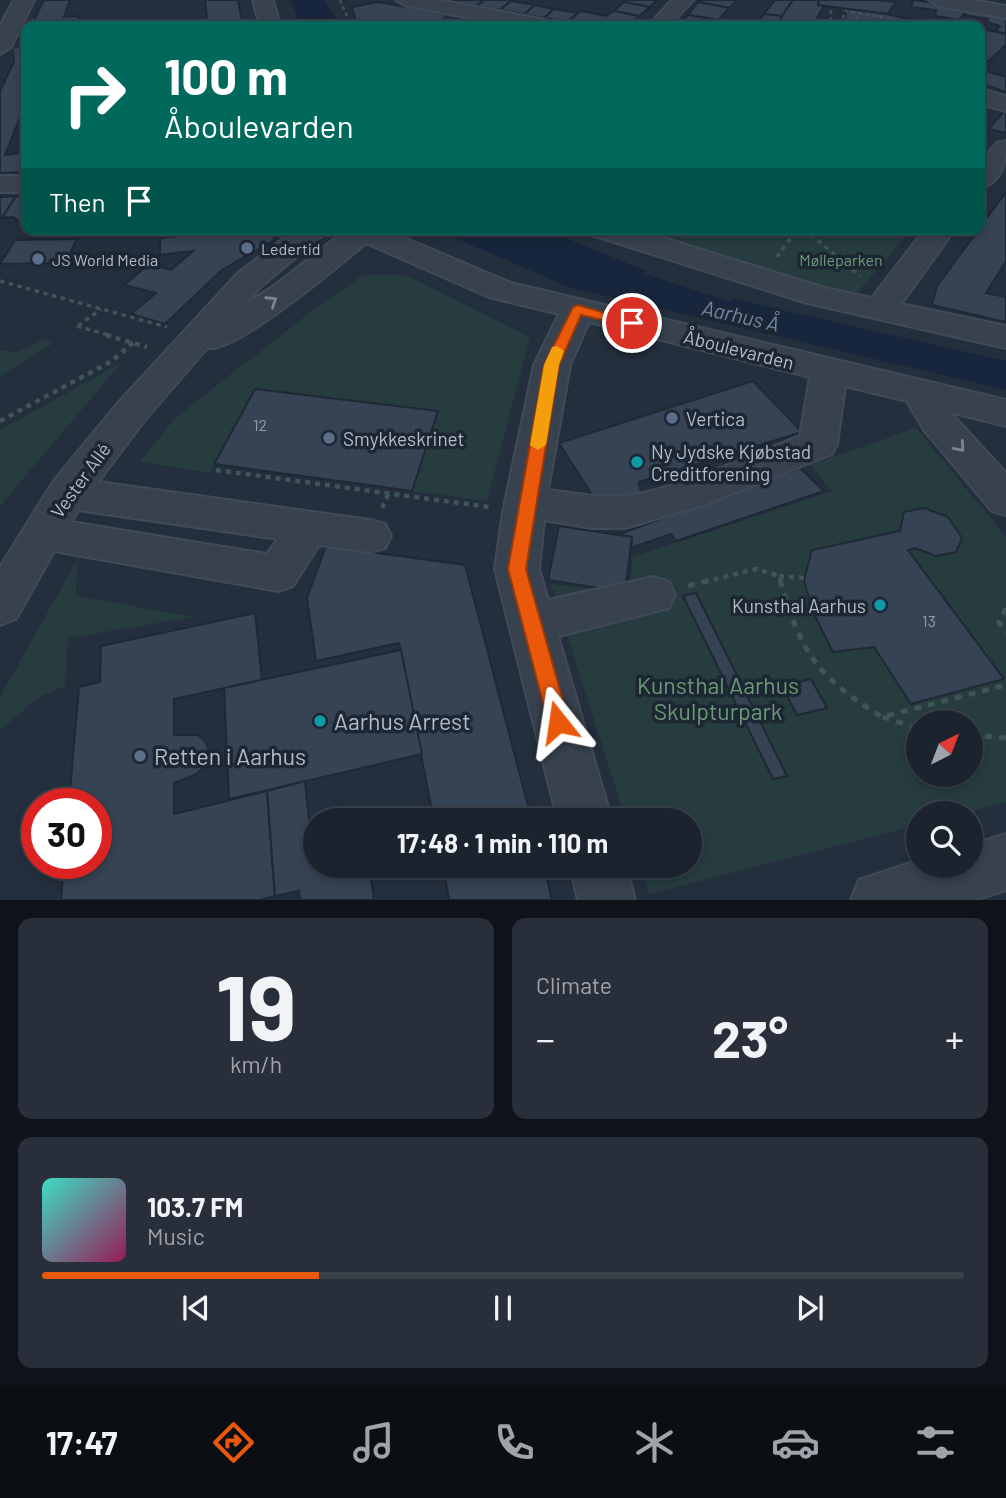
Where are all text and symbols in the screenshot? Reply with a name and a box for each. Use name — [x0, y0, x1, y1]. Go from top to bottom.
text: 100 m — [164, 46, 288, 105]
icon: right — [49, 49, 140, 140]
text: Åboulevarden — [164, 106, 354, 144]
icon: arrive — [120, 182, 158, 220]
text: Then — [49, 186, 106, 217]
place label: Ledertid — [261, 239, 321, 258]
marker: Ledertid — [239, 240, 255, 256]
place label: JS World Media — [52, 250, 158, 269]
park label: Mølleparken — [799, 250, 883, 269]
marker: JS World Media — [30, 251, 46, 267]
pin — [602, 293, 662, 353]
water label: Aarhus Å — [700, 294, 782, 336]
one-way arrow — [264, 297, 277, 310]
icon: arrive — [613, 304, 651, 342]
street label: Åboulevarden — [682, 324, 796, 374]
place label: Vertica — [686, 407, 745, 430]
marker: Vertica — [664, 410, 680, 426]
house number: 12 — [253, 415, 267, 434]
place label: Smykkeskrinet — [343, 427, 464, 450]
marker: Smykkeskrinet — [321, 430, 337, 446]
street label: Vester Allé — [45, 438, 115, 522]
one-way arrow — [952, 439, 964, 452]
place label: Ny Jydske Kjøbstad Creditforening — [651, 440, 811, 485]
marker: Ny Jydske Kjøbstad Creditforening — [629, 454, 645, 470]
place label: Kunsthal Aarhus — [732, 594, 866, 617]
marker: Kunsthal Aarhus — [872, 597, 888, 613]
house number: 13 — [922, 611, 936, 630]
park label: Kunsthal Aarhus Skulpturpark — [637, 671, 799, 725]
position arrow — [521, 685, 595, 759]
place label: Aarhus Arrest — [334, 707, 471, 735]
north arrow — [906, 710, 984, 788]
map controls — [906, 710, 983, 878]
marker: Aarhus Arrest — [312, 713, 328, 729]
place label: Retten i Aarhus — [154, 742, 306, 770]
marker: Retten i Aarhus — [132, 748, 148, 764]
speed limit sign: 30 — [21, 788, 112, 879]
button: search — [906, 801, 983, 878]
text: 17:48 · 1 min · 110 m — [397, 827, 608, 858]
text: 19 — [216, 950, 296, 1059]
text: Climate — [536, 971, 612, 999]
text: 23° — [712, 1006, 788, 1068]
text: − — [536, 1015, 555, 1061]
text: + — [945, 1015, 964, 1061]
text: km/h — [230, 1050, 282, 1078]
text: 103.7 FM — [147, 1191, 243, 1222]
text: Music — [147, 1222, 205, 1250]
icon: previous — [177, 1289, 215, 1327]
icon: pause — [484, 1289, 522, 1327]
icon: next — [791, 1289, 829, 1327]
icon: directions — [209, 1418, 258, 1467]
icon: music — [349, 1418, 398, 1467]
icon: phone — [490, 1418, 539, 1467]
icon: climate — [630, 1418, 679, 1467]
icon: car — [771, 1418, 820, 1467]
icon: filters — [911, 1418, 960, 1467]
text: 17:47 — [46, 1423, 118, 1461]

